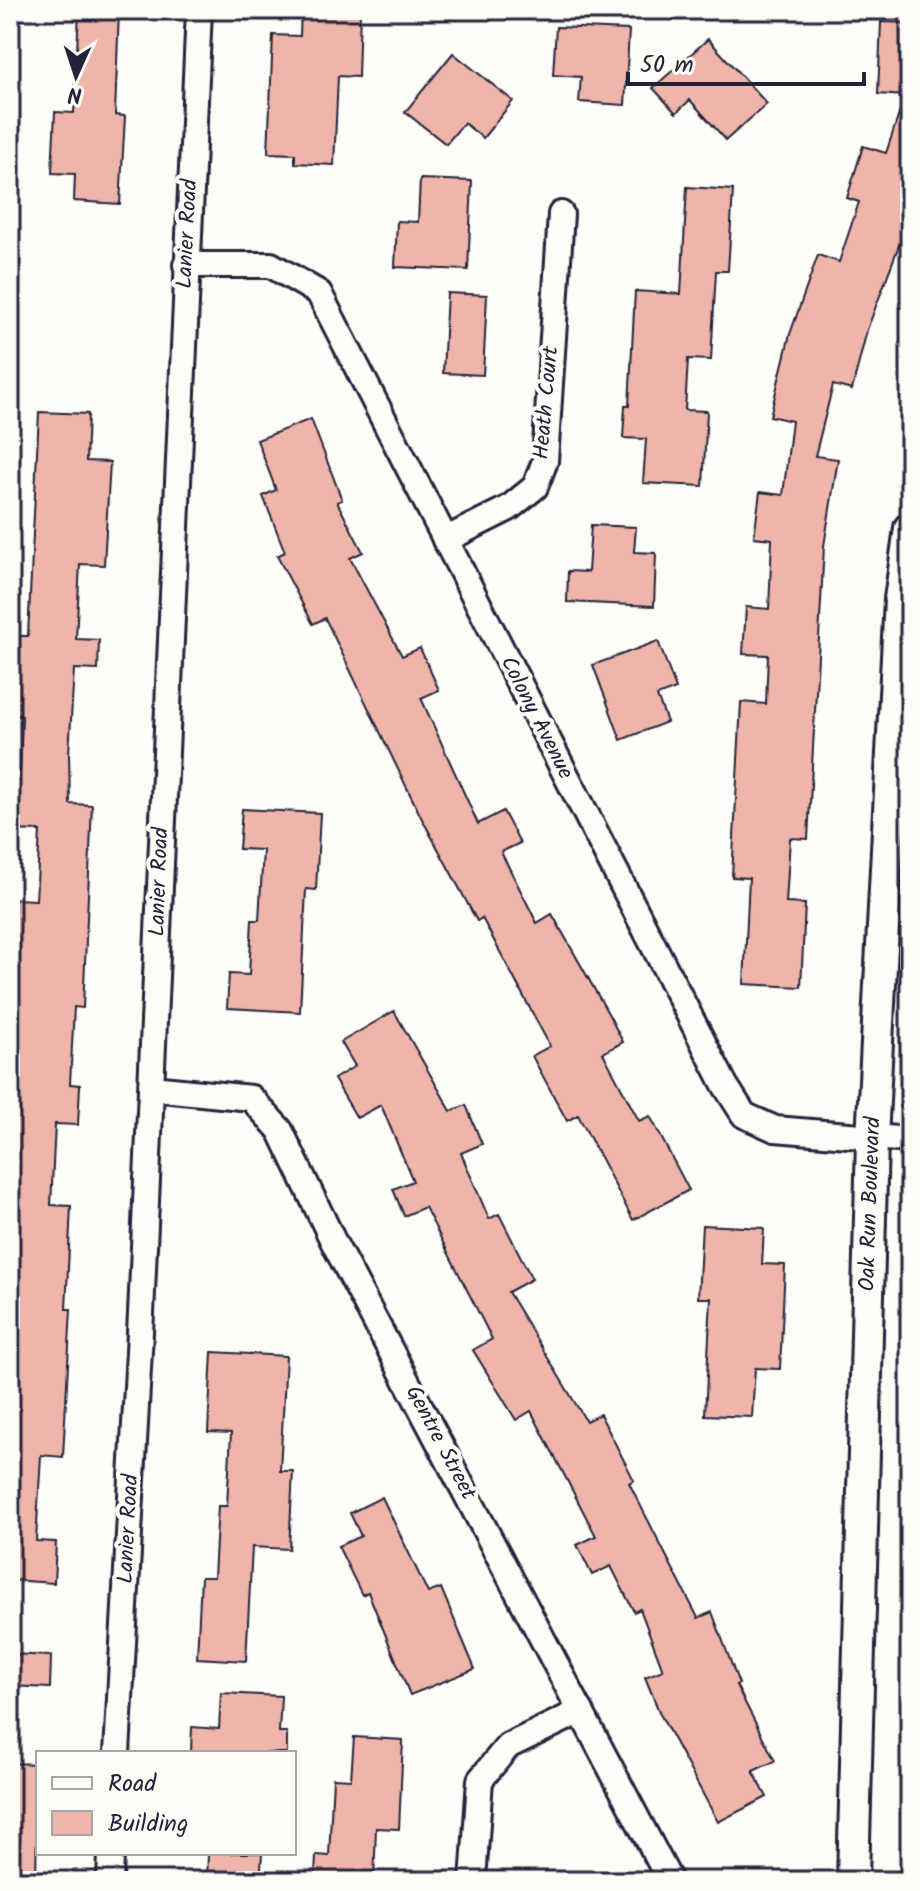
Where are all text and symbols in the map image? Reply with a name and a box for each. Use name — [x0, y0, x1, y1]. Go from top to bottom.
north arrow — [36, 36, 116, 116]
scale bar — [628, 36, 864, 86]
text: 50 m — [640, 46, 694, 85]
text: N — [67, 76, 83, 111]
street label: Lanier Road — [168, 177, 208, 290]
street label: Heath Court — [525, 344, 569, 461]
street label: Colony Avenue — [490, 650, 582, 786]
street label: Lanier Road — [141, 826, 179, 937]
street label: Oak Run Boulevard — [850, 1115, 892, 1292]
street label: Gentre Street — [395, 1379, 485, 1507]
street label: Lanier Road — [109, 1472, 149, 1585]
legend — [36, 1751, 296, 1855]
text: Road — [108, 1765, 157, 1804]
text: Building — [108, 1805, 188, 1844]

